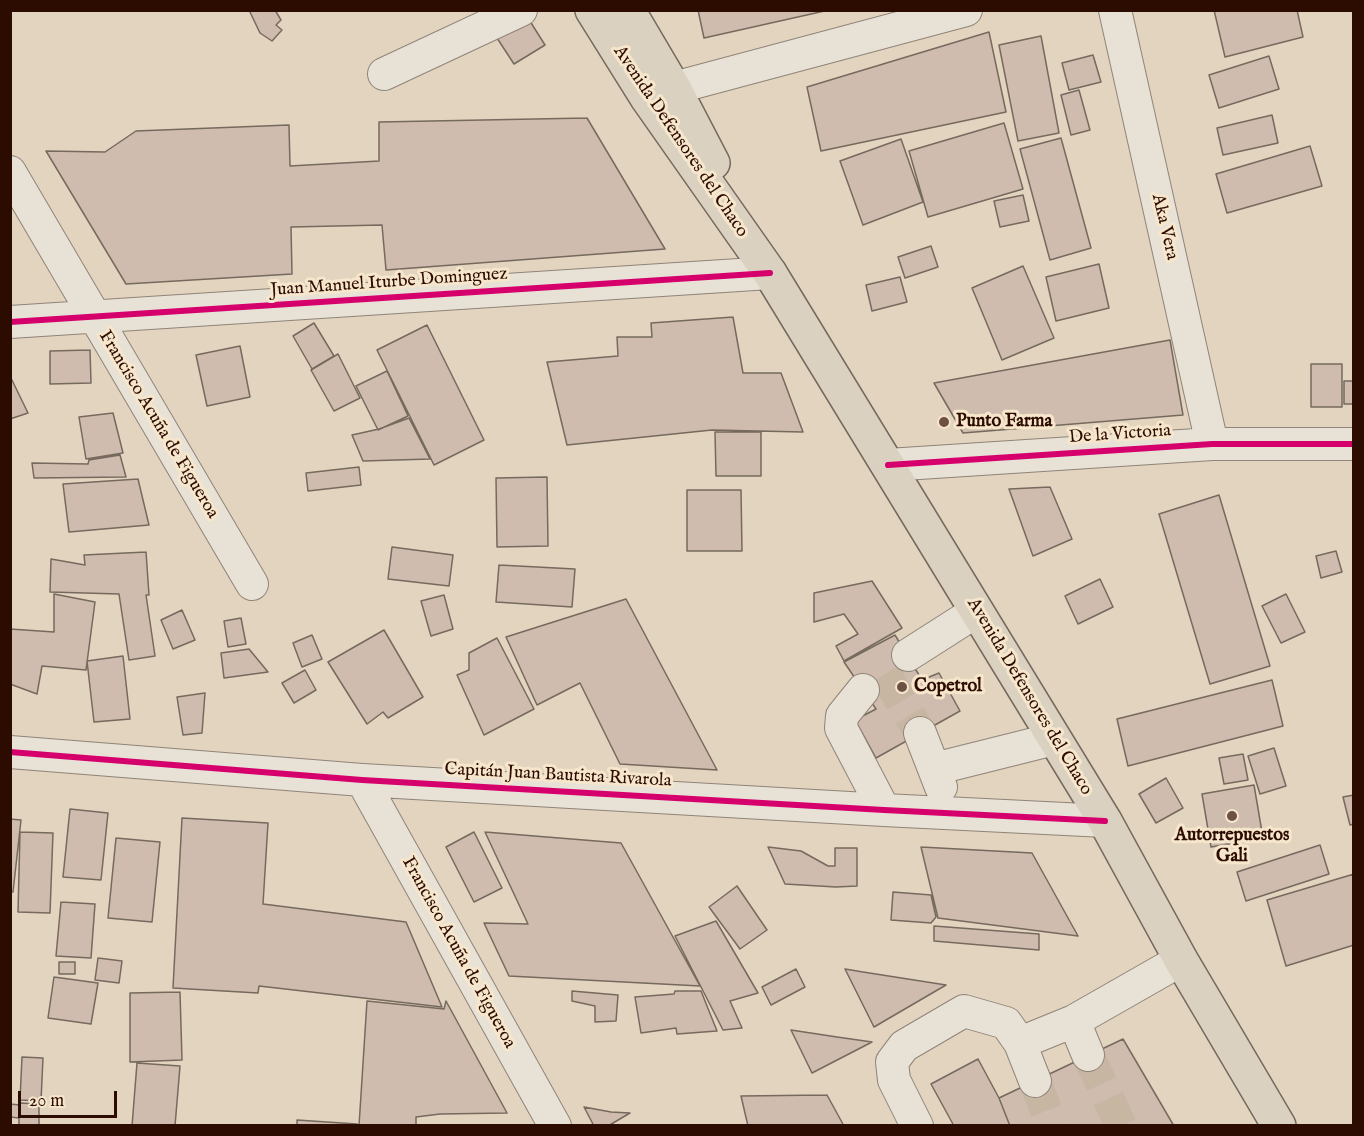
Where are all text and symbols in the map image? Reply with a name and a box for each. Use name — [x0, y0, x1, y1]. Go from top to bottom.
street label: Avenida Defensores del Chaco — [608, 42, 752, 242]
street label: Aka Vera — [1146, 192, 1182, 262]
street label: Juan Manuel Iturbe Dominguez — [270, 264, 508, 302]
street label: Francisco Acuña de Figueroa — [93, 327, 223, 523]
place label: Punto Farma — [956, 411, 1052, 433]
marker: Punto Farma — [937, 415, 951, 429]
street label: De la Victoria — [1068, 421, 1172, 449]
street label: Avenida Defensores del Chaco — [962, 595, 1096, 799]
place label: Copetrol — [914, 676, 982, 698]
marker: Copetrol — [895, 680, 909, 694]
street label: Capitán Juan Bautista Rivarola — [444, 759, 672, 793]
marker: Autorrepuestos Gali — [1225, 809, 1239, 823]
place label: Autorrepuestos Gali — [1175, 825, 1289, 868]
street label: Francisco Acuña de Figueroa — [396, 854, 520, 1052]
scale bar — [21, 1079, 120, 1117]
text: 20 m — [29, 1090, 64, 1113]

